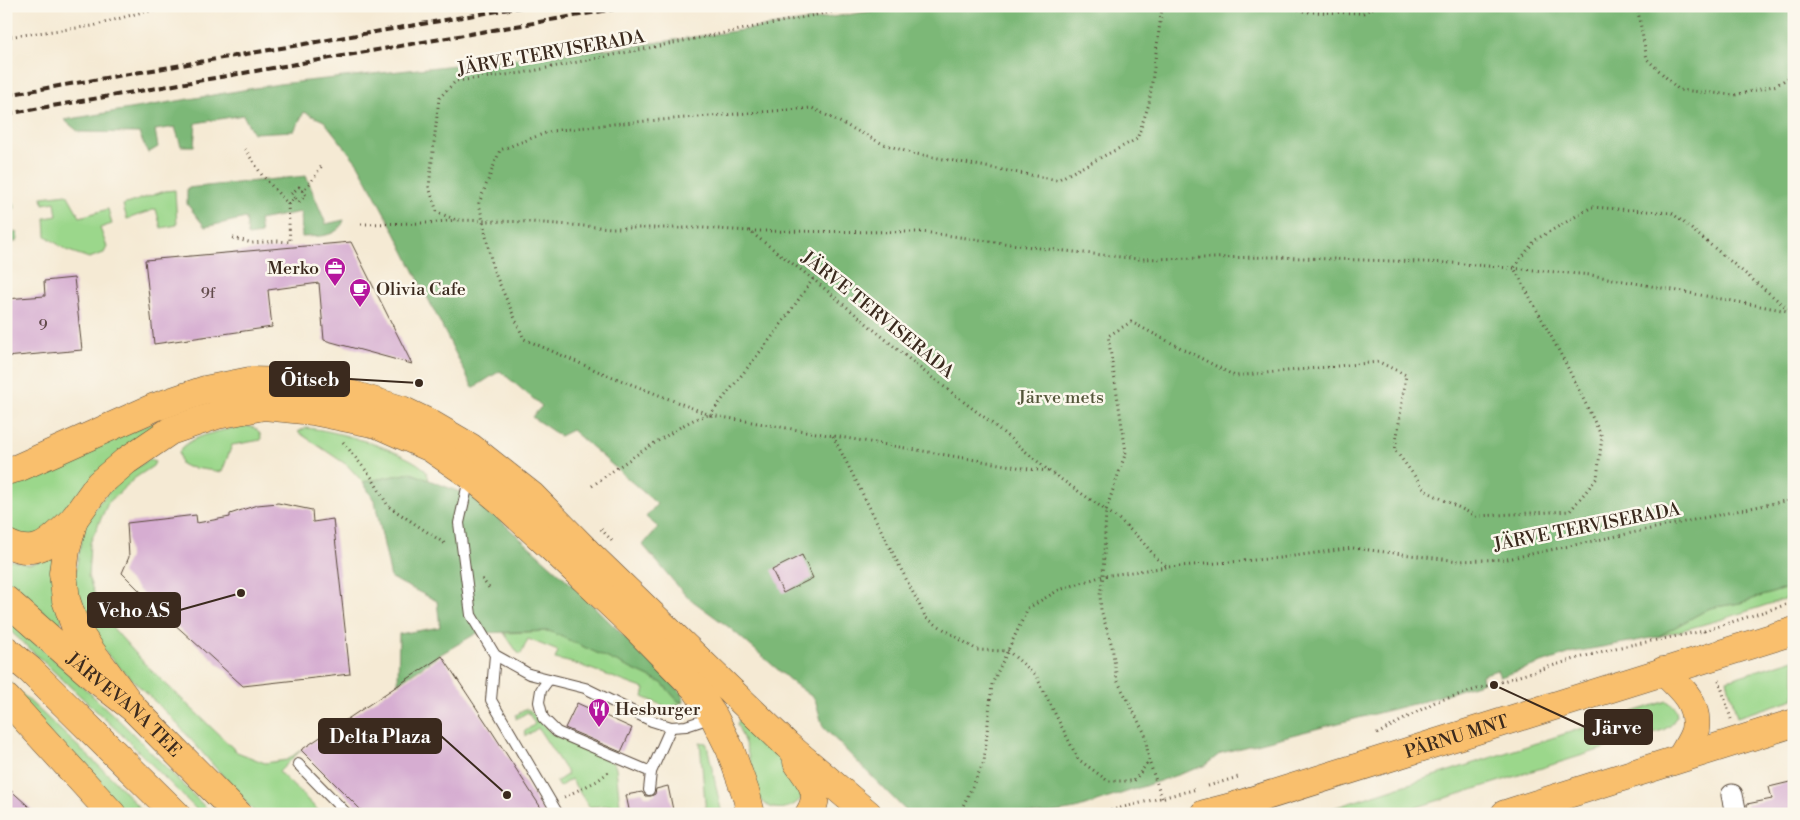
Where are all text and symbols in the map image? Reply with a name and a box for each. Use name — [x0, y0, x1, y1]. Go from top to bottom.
street label: JÄRVE TERVISERADA — [455, 25, 647, 81]
street label: JÄRVE TERVISERADA — [796, 246, 959, 384]
office icon: Merko — [323, 256, 347, 287]
place label: Merko — [267, 257, 319, 280]
cafe icon: Olivia Cafe — [348, 277, 372, 308]
place label: Olivia Cafe — [376, 278, 466, 301]
house number: 9f — [201, 284, 216, 303]
house number: 9 — [38, 316, 48, 335]
callout: Õitseb — [270, 362, 349, 396]
text: Õitseb — [281, 367, 339, 392]
park label: Järve mets — [1017, 386, 1104, 409]
street label: JÄRVE TERVISERADA — [1491, 497, 1683, 557]
callout: Veho AS — [88, 593, 180, 627]
text: Veho AS — [97, 599, 170, 623]
street label: JÄRVEVANA TEE — [61, 647, 186, 762]
restaurant icon: Hesburger — [587, 697, 611, 728]
place label: Hesburger — [615, 698, 701, 721]
street label: PÄRNU MNT — [1401, 709, 1512, 764]
callout: Järve — [1585, 710, 1652, 744]
text: Järve — [1591, 716, 1642, 740]
callout: Delta Plaza — [319, 719, 441, 753]
text: Delta Plaza — [329, 725, 431, 749]

